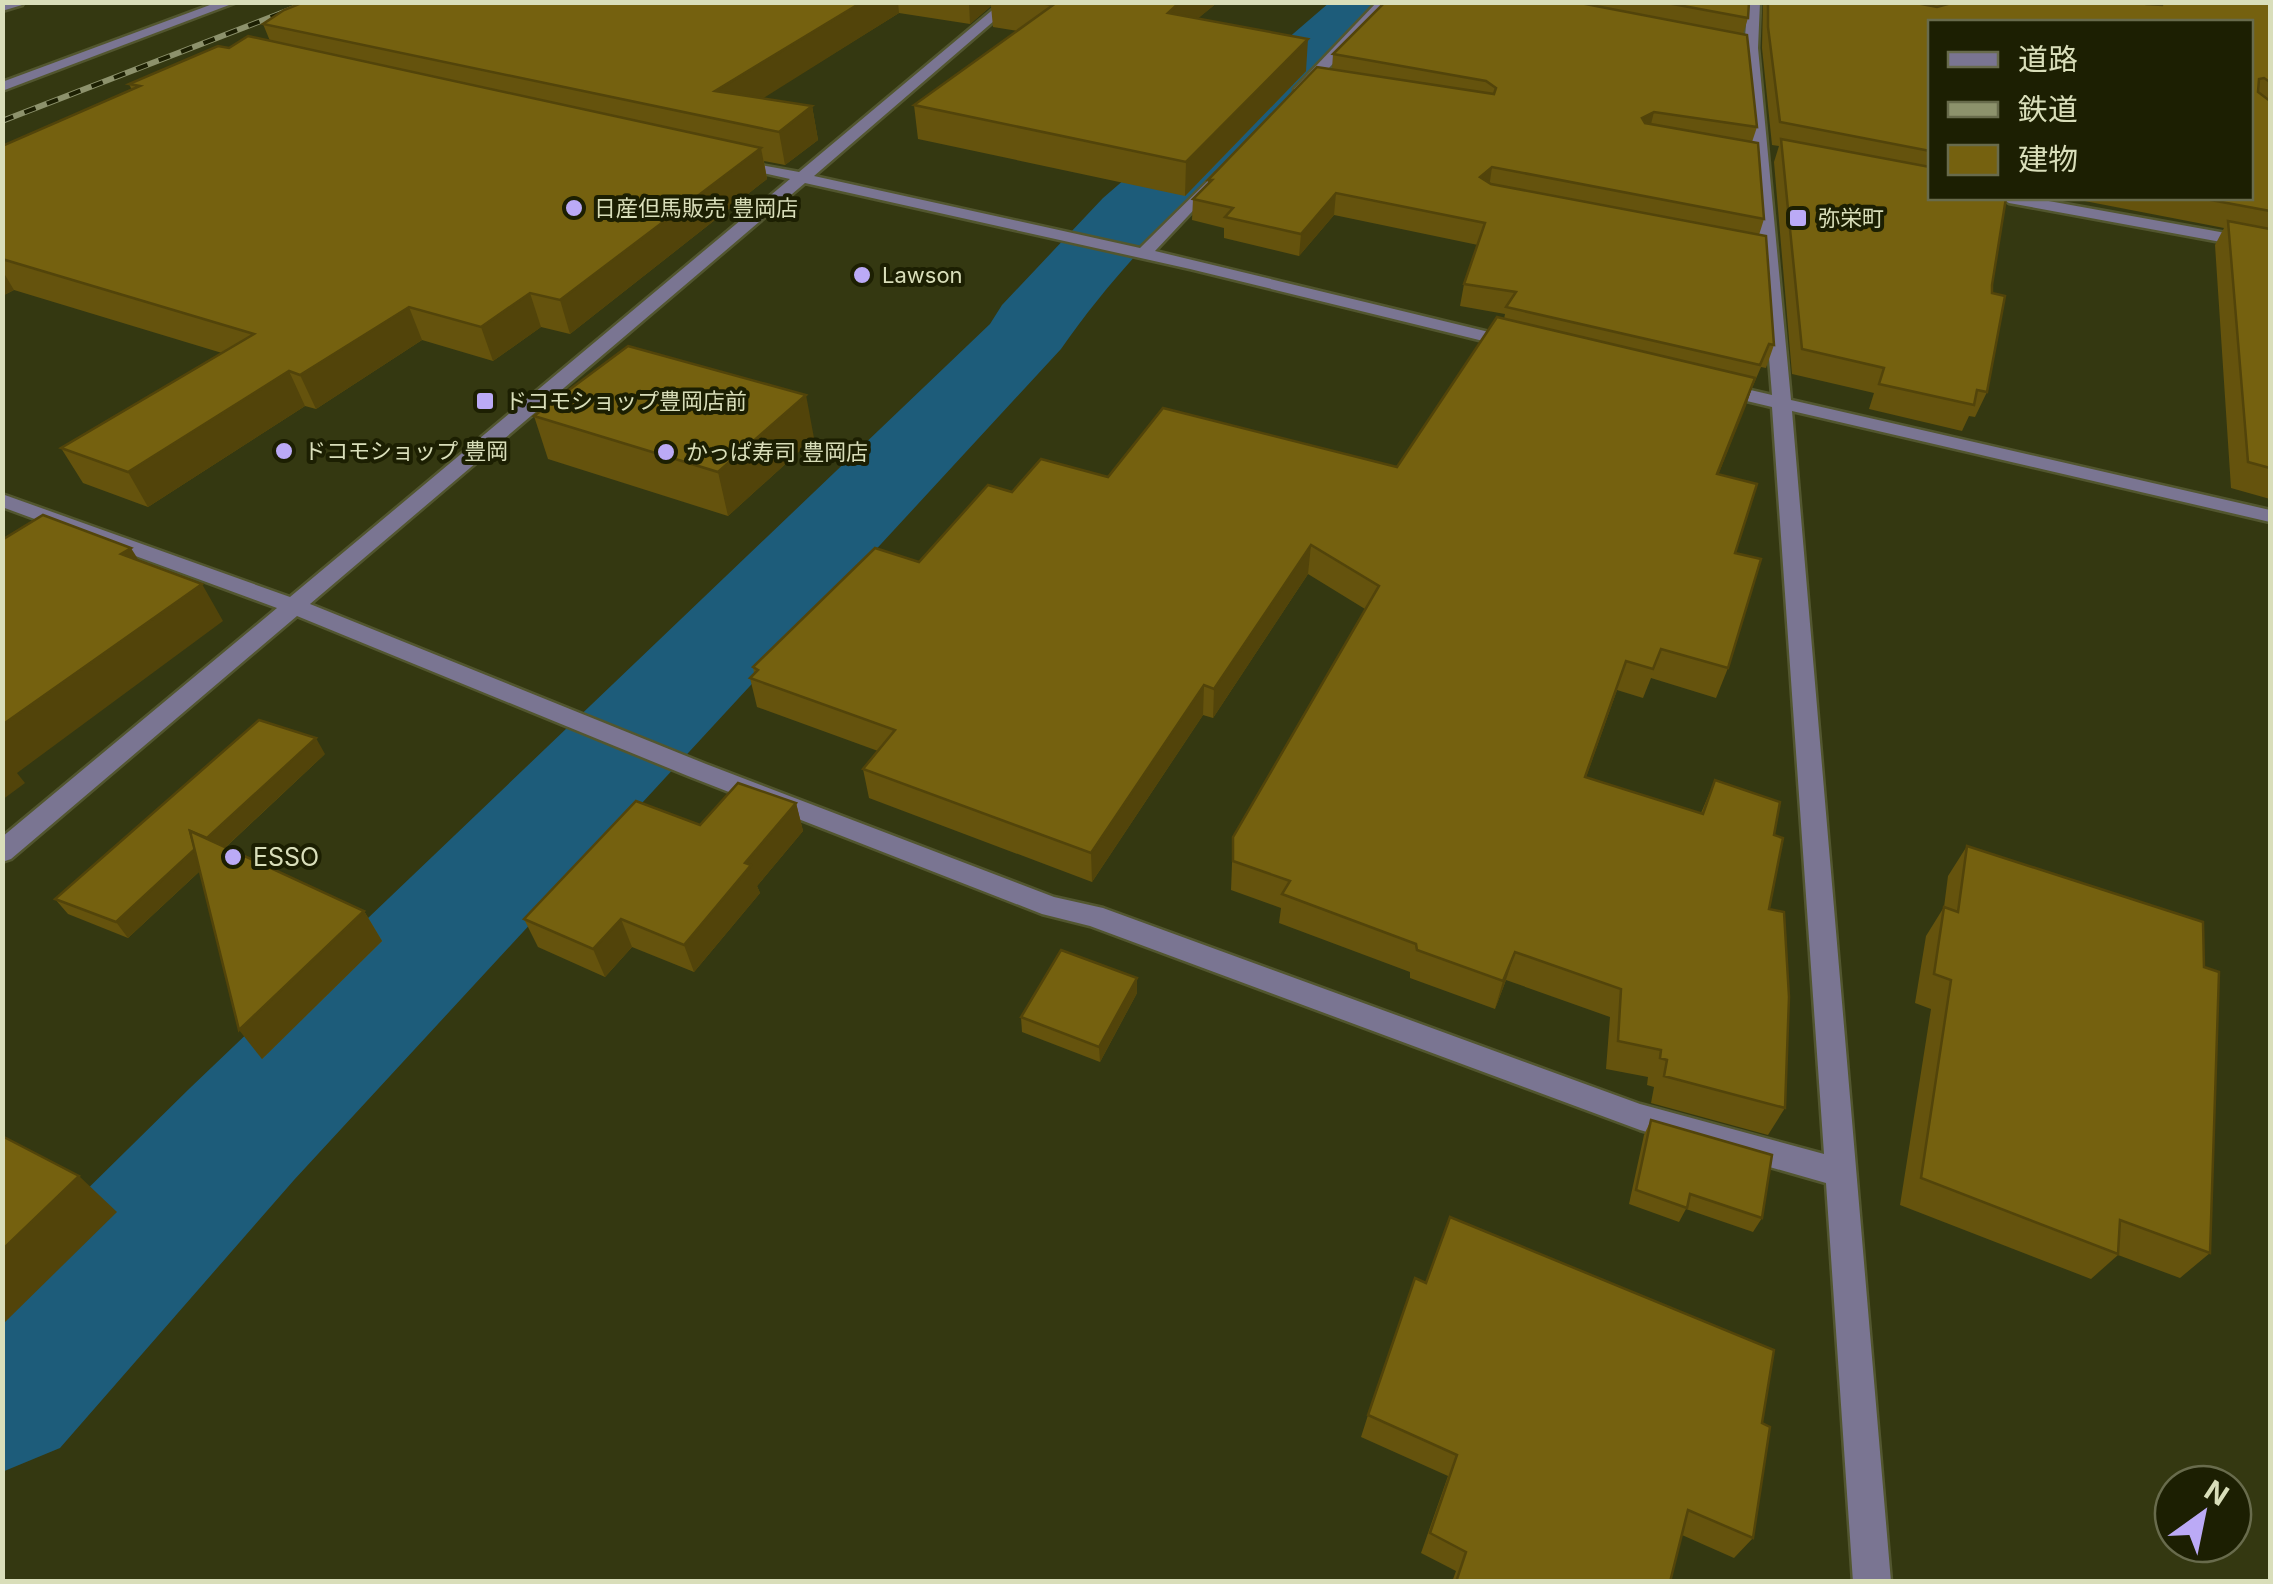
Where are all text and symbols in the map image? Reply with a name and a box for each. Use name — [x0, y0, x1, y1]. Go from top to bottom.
legend — [1928, 20, 2253, 200]
text: 道路 — [2018, 41, 2078, 77]
text: 鉄道 — [2018, 91, 2078, 127]
text: 建物 — [2018, 141, 2078, 177]
place label: 日産但馬販売 豊岡店 — [594, 195, 798, 221]
marker: 日産但馬販売 豊岡店 — [563, 197, 585, 219]
place label: 弥栄町 — [1818, 205, 1884, 231]
marker: 弥栄町 — [1787, 207, 1809, 229]
place label: Lawson — [882, 262, 963, 288]
marker: Lawson — [851, 264, 873, 286]
place label: ドコモショップ豊岡店前 — [505, 388, 747, 414]
marker: ドコモショップ豊岡店前 — [474, 390, 496, 412]
place label: ドコモショップ 豊岡 — [304, 438, 508, 464]
place label: かっぱ寿司 豊岡店 — [686, 439, 868, 465]
marker: ドコモショップ 豊岡 — [273, 440, 295, 462]
marker: かっぱ寿司 豊岡店 — [655, 441, 677, 463]
place label: ESSO — [253, 842, 319, 872]
marker: ESSO — [222, 846, 244, 868]
north arrow — [2153, 1464, 2253, 1564]
text: N — [2198, 1473, 2235, 1513]

